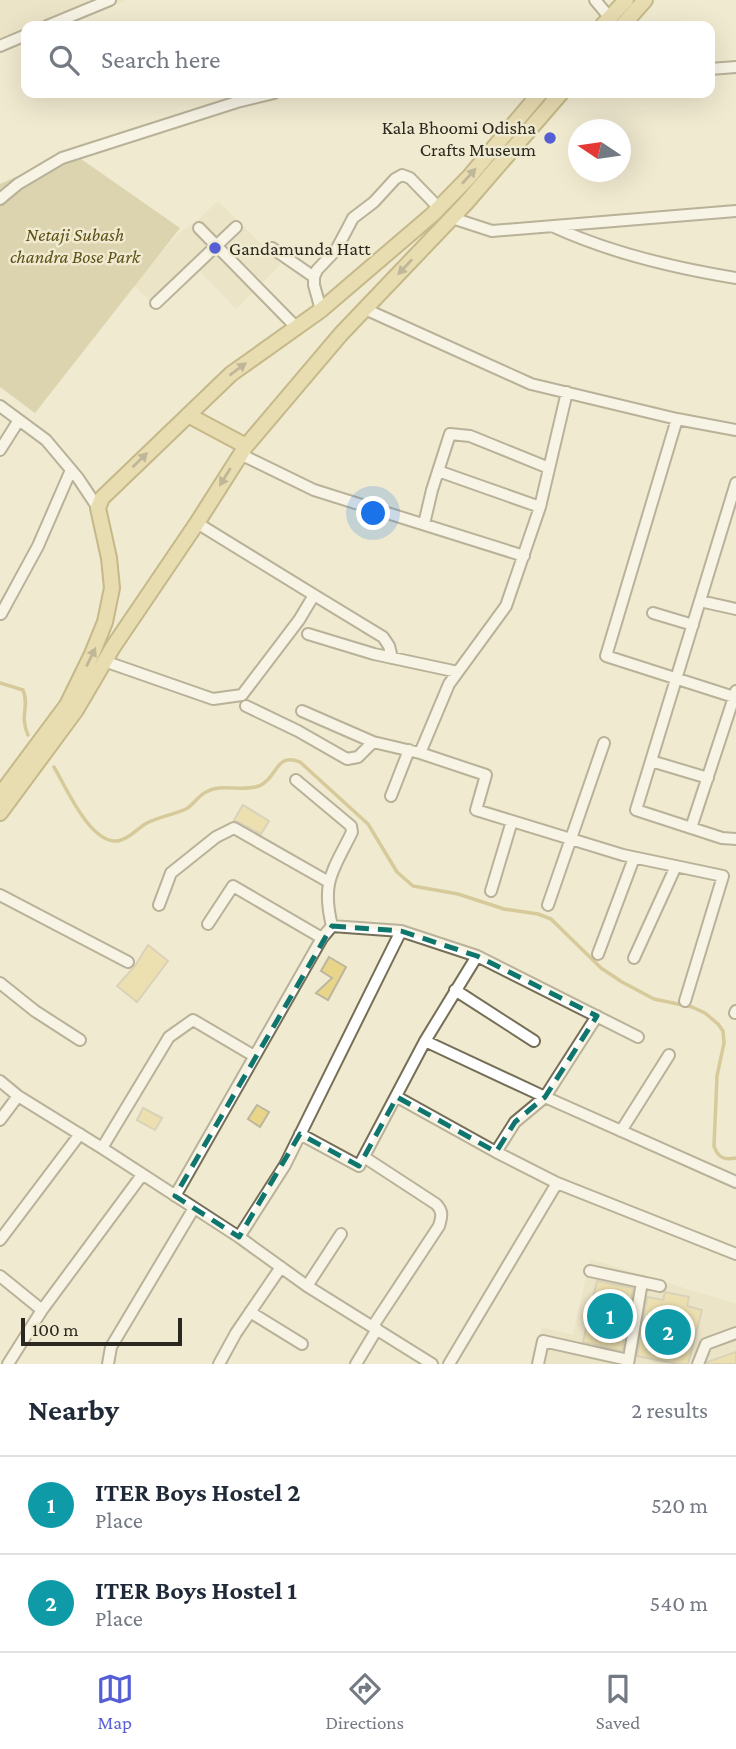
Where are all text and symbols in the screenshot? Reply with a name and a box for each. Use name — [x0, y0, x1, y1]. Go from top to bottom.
search box — [21, 21, 715, 98]
icon: search — [45, 41, 83, 79]
text: Search here — [101, 45, 220, 74]
place label: Kala Bhoomi Odisha Crafts Museum — [382, 117, 536, 160]
north arrow — [568, 119, 631, 182]
marker: Kala Bhoomi Odisha Crafts Museum — [542, 130, 558, 146]
one-way arrow — [460, 168, 476, 185]
park label: Netaji Subash chandra Bose Park — [10, 224, 141, 267]
place label: Gandamunda Hatt — [229, 238, 371, 259]
marker: Gandamunda Hatt — [207, 240, 223, 256]
one-way arrow — [397, 258, 413, 275]
one-way arrow — [229, 362, 247, 376]
one-way arrow — [132, 451, 149, 468]
one-way arrow — [219, 467, 232, 487]
your location — [356, 496, 390, 530]
one-way arrow — [85, 647, 96, 667]
pin: 1 — [587, 1290, 633, 1342]
pin: 2 — [645, 1306, 691, 1358]
scale bar — [21, 1315, 182, 1347]
text: 100 m — [32, 1319, 79, 1340]
text: Nearby — [28, 1393, 119, 1426]
text: 2 results — [631, 1397, 708, 1423]
text: ITER Boys Hostel 2 — [95, 1478, 301, 1507]
text: 1 — [47, 1492, 55, 1518]
text: 520 m — [651, 1492, 708, 1518]
text: Place — [95, 1507, 143, 1533]
text: ITER Boys Hostel 1 — [95, 1576, 297, 1605]
text: 2 — [45, 1590, 57, 1616]
text: 540 m — [650, 1590, 708, 1616]
text: Place — [95, 1605, 143, 1631]
tab: Map — [96, 1670, 134, 1733]
tab: Directions — [325, 1670, 404, 1733]
tab: Saved — [596, 1670, 640, 1733]

